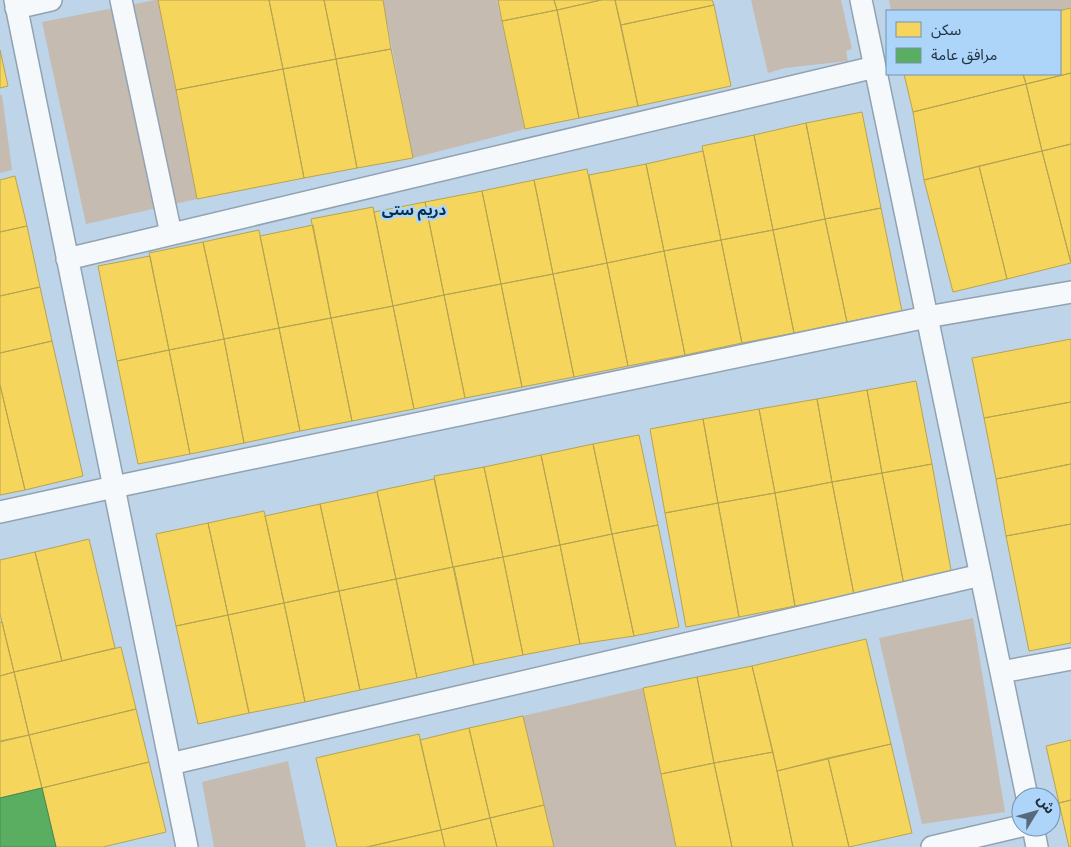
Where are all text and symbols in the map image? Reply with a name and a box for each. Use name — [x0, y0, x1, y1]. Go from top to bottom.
legend — [886, 10, 1061, 75]
text: سكن — [931, 21, 962, 39]
text: مرافق عامة — [931, 46, 997, 65]
district label: دریم ستی — [382, 201, 447, 221]
north arrow — [1011, 787, 1061, 837]
text: ش — [1034, 792, 1059, 817]

